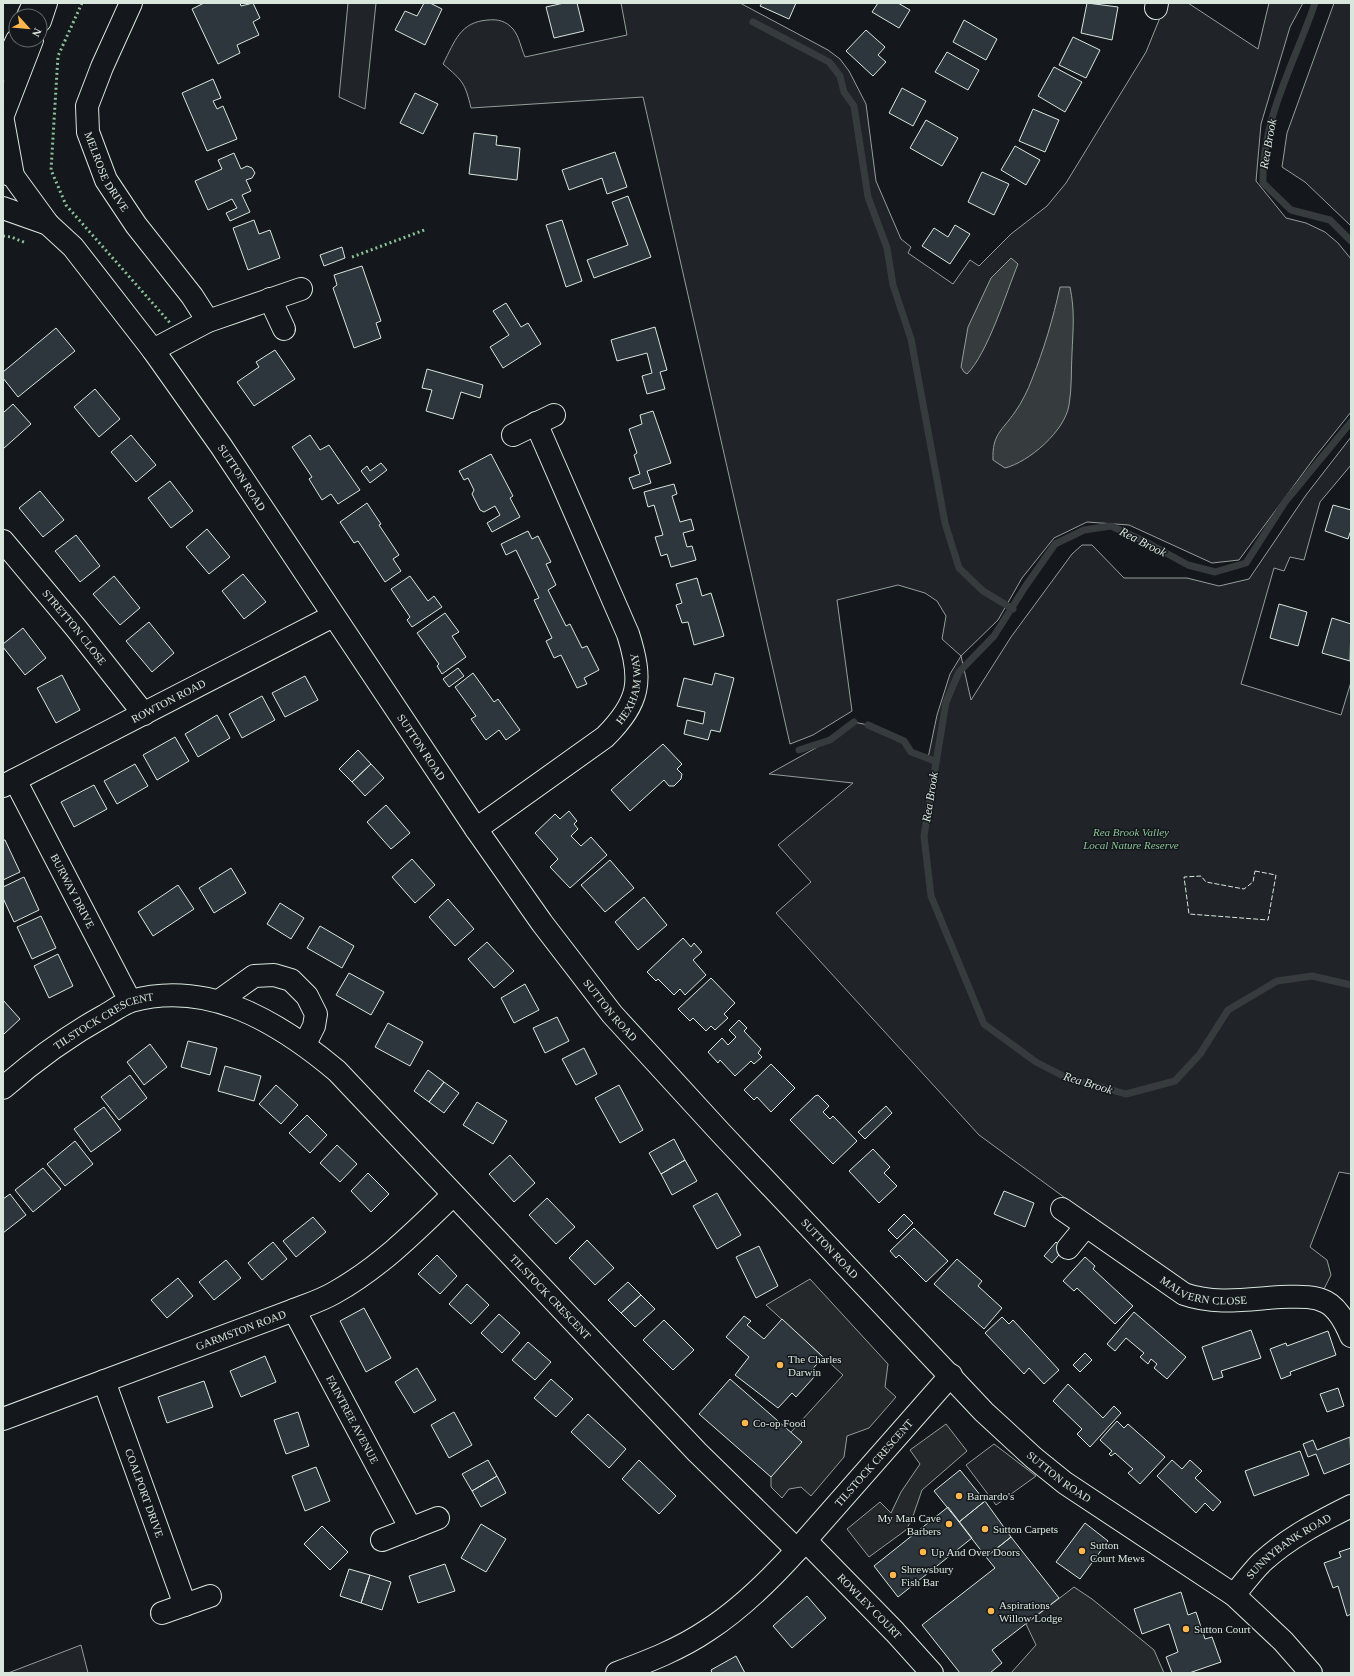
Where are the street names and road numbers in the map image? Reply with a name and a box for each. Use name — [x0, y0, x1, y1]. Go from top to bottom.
street label: MELROSE DRIVE — [82, 130, 131, 214]
street label: SUTTON ROAD — [216, 442, 268, 513]
street label: STRETTON CLOSE — [40, 587, 109, 667]
street label: HEXHAM WAY — [613, 652, 643, 726]
street label: ROWTON ROAD — [129, 677, 208, 725]
street label: SUTTON ROAD — [395, 712, 448, 783]
street label: BURWAY DRIVE — [48, 852, 97, 930]
street label: SUTTON ROAD — [581, 977, 640, 1044]
street label: TILSTOCK CRESCENT — [51, 990, 155, 1052]
street label: SUTTON ROAD — [799, 1216, 861, 1281]
street label: TILSTOCK CRESCENT — [508, 1252, 594, 1342]
street label: MALVERN CLOSE — [1158, 1274, 1248, 1306]
street label: GARMSTON ROAD — [194, 1308, 288, 1352]
street label: FAINTREE AVENUE — [324, 1373, 381, 1466]
street label: TILSTOCK CRESCENT — [832, 1417, 915, 1509]
street label: COALPORT DRIVE — [123, 1447, 166, 1539]
street label: SUTTON ROAD — [1025, 1449, 1093, 1505]
street label: SUNNYBANK ROAD — [1244, 1511, 1333, 1581]
street label: ROWLEY COURT — [835, 1571, 904, 1641]

